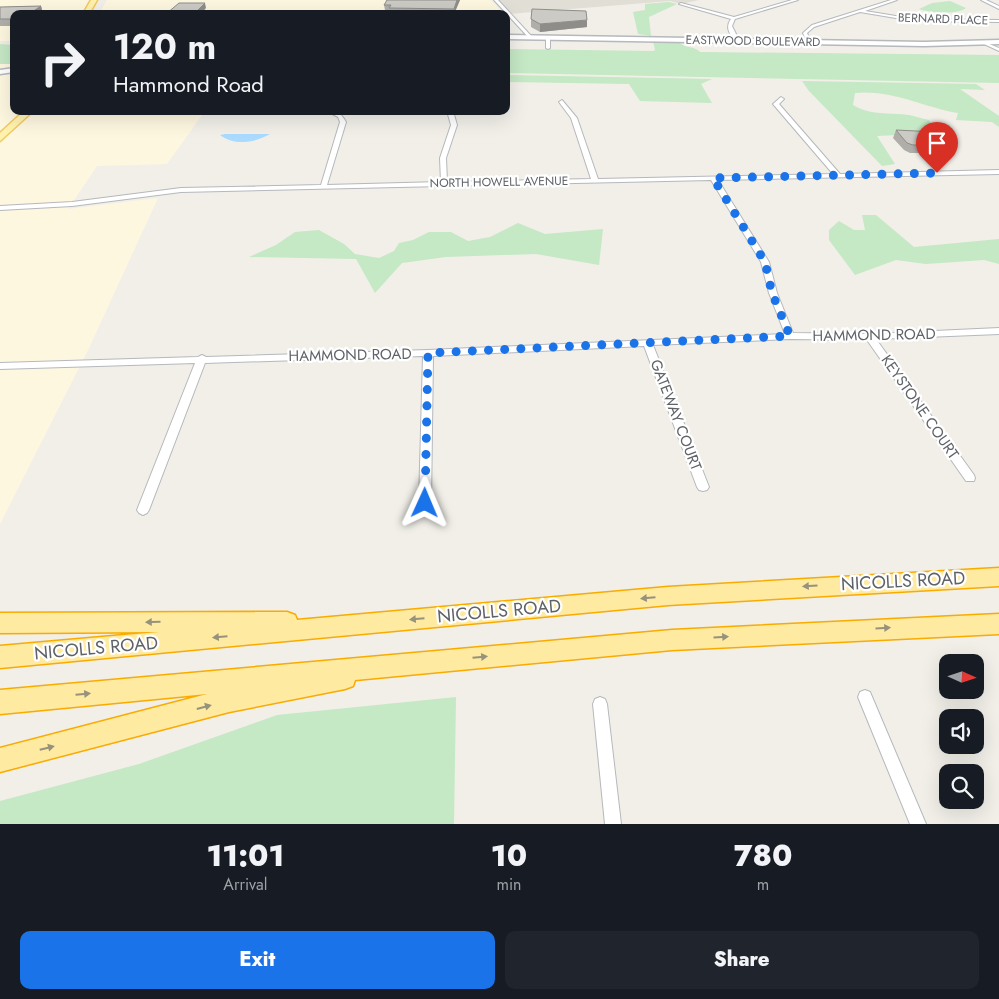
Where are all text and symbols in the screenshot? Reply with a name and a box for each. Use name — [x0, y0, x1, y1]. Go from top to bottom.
street label: BERNARD PLACE — [897, 8, 989, 30]
text: 120 m — [113, 22, 216, 72]
icon: right — [30, 30, 95, 95]
street label: EASTWOOD BOULEVARD — [686, 31, 820, 51]
text: Hammond Road — [113, 68, 264, 100]
pin — [916, 122, 958, 173]
icon: arrive — [923, 129, 951, 157]
street label: NORTH HOWELL AVENUE — [430, 172, 568, 192]
street label: HAMMOND ROAD — [812, 323, 936, 347]
street label: HAMMOND ROAD — [288, 343, 412, 367]
street label: KEYSTONE COURT — [876, 350, 964, 464]
street label: GATEWAY COURT — [645, 356, 707, 474]
position arrow — [398, 476, 450, 528]
street label: NICOLLS ROAD — [840, 565, 966, 597]
one-way arrow — [802, 582, 818, 590]
street label: NICOLLS ROAD — [436, 593, 562, 629]
one-way arrow — [640, 594, 656, 602]
one-way arrow — [409, 615, 425, 623]
one-way arrow — [145, 618, 161, 626]
one-way arrow — [875, 624, 891, 632]
street label: NICOLLS ROAD — [33, 630, 159, 666]
one-way arrow — [212, 633, 228, 641]
one-way arrow — [713, 633, 729, 641]
one-way arrow — [472, 652, 488, 660]
north arrow — [939, 654, 984, 699]
map controls — [939, 654, 984, 809]
one-way arrow — [76, 690, 92, 698]
one-way arrow — [197, 702, 212, 710]
button: sound — [939, 709, 984, 754]
one-way arrow — [40, 744, 55, 752]
button: search — [939, 764, 984, 809]
text: 11:01 — [207, 834, 284, 877]
text: 10 — [491, 834, 527, 877]
text: 780 — [734, 834, 792, 877]
text: Arrival — [223, 873, 267, 896]
text: min — [496, 873, 522, 896]
text: m — [757, 873, 769, 896]
button: Exit — [20, 931, 495, 989]
button: Share — [505, 931, 979, 989]

